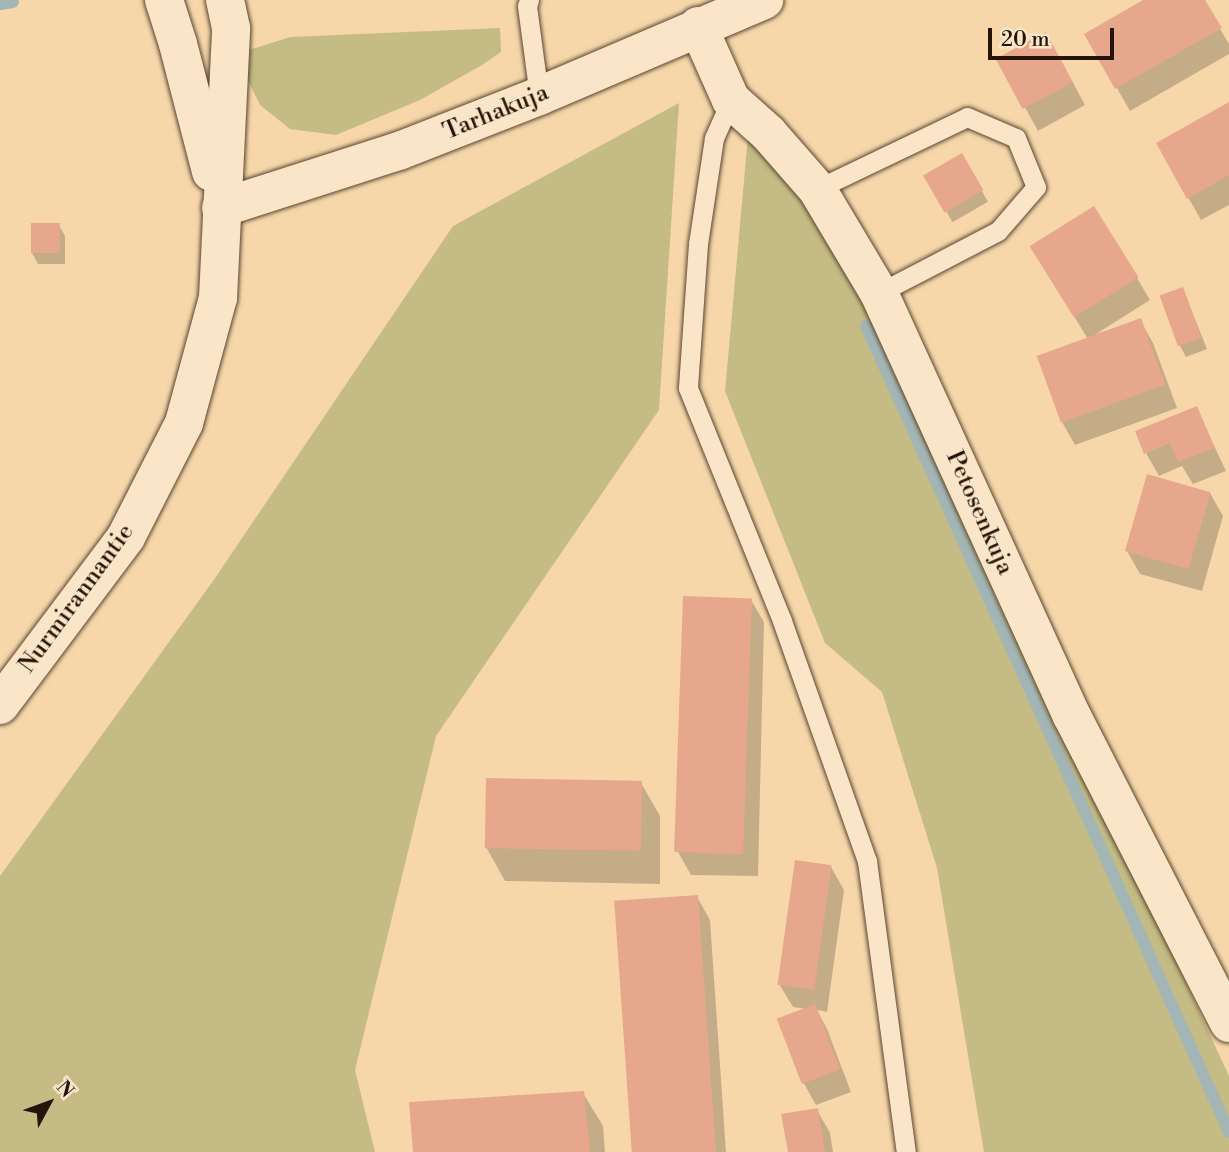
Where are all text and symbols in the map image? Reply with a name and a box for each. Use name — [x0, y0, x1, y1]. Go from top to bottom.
scale bar — [991, 14, 1117, 58]
text: 20 m — [1001, 27, 1050, 53]
street label: Tarhakuja — [439, 79, 553, 147]
street label: Petosenkuja — [939, 447, 1019, 579]
street label: Nurmirannantie — [13, 519, 141, 679]
north arrow — [14, 1068, 84, 1138]
text: N — [51, 1076, 79, 1103]

